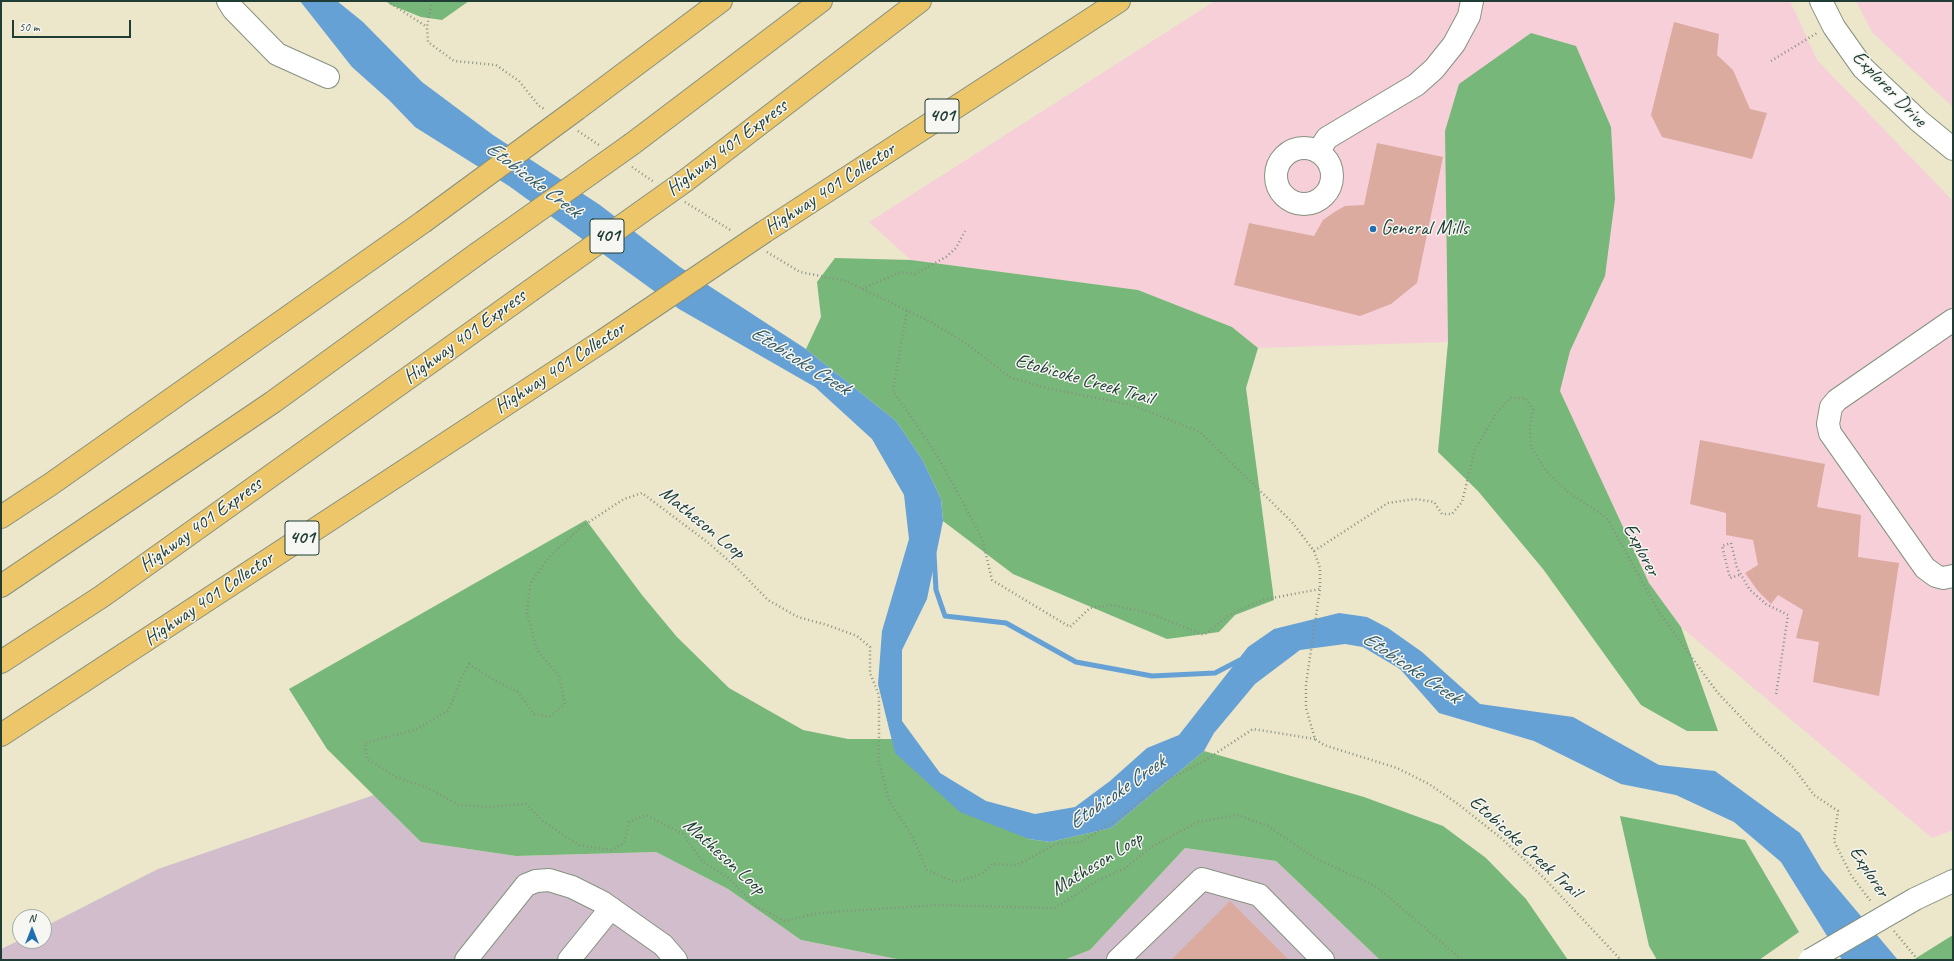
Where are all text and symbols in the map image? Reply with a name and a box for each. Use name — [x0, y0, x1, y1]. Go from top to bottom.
scale bar — [14, 12, 133, 38]
text: 50 m — [19, 19, 39, 35]
street label: Explorer Drive — [1847, 46, 1931, 132]
street label: Highway 401 Express — [662, 95, 792, 201]
road number: 401 — [925, 99, 959, 133]
water label: Etobicoke Creek — [481, 136, 585, 224]
street label: Highway 401 Collector — [760, 138, 900, 240]
place label: General Mills — [1381, 217, 1468, 241]
road number: 401 — [590, 219, 624, 253]
marker: General Mills — [1368, 224, 1378, 234]
street label: Highway 401 Express — [399, 284, 531, 390]
street label: Highway 401 Collector — [490, 317, 630, 419]
water label: Etobicoke Creek — [746, 321, 854, 401]
street label: Etobicoke Creek Trail — [1012, 349, 1156, 411]
street label: Highway 401 Express — [135, 472, 267, 578]
street label: Matheson Loop — [654, 481, 750, 565]
street label: Explorer — [1617, 519, 1665, 581]
road number: 401 — [285, 521, 319, 555]
street label: Highway 401 Collector — [140, 547, 278, 651]
water label: Etobicoke Creek — [1357, 626, 1465, 710]
water label: Etobicoke Creek — [1064, 750, 1170, 836]
street label: Etobicoke Creek Trail — [1464, 790, 1586, 904]
street label: Matheson Loop — [678, 814, 770, 900]
street label: Matheson Loop — [1047, 826, 1147, 902]
street label: Explorer — [1844, 842, 1894, 902]
north arrow — [12, 909, 52, 949]
text: N — [29, 911, 35, 925]

